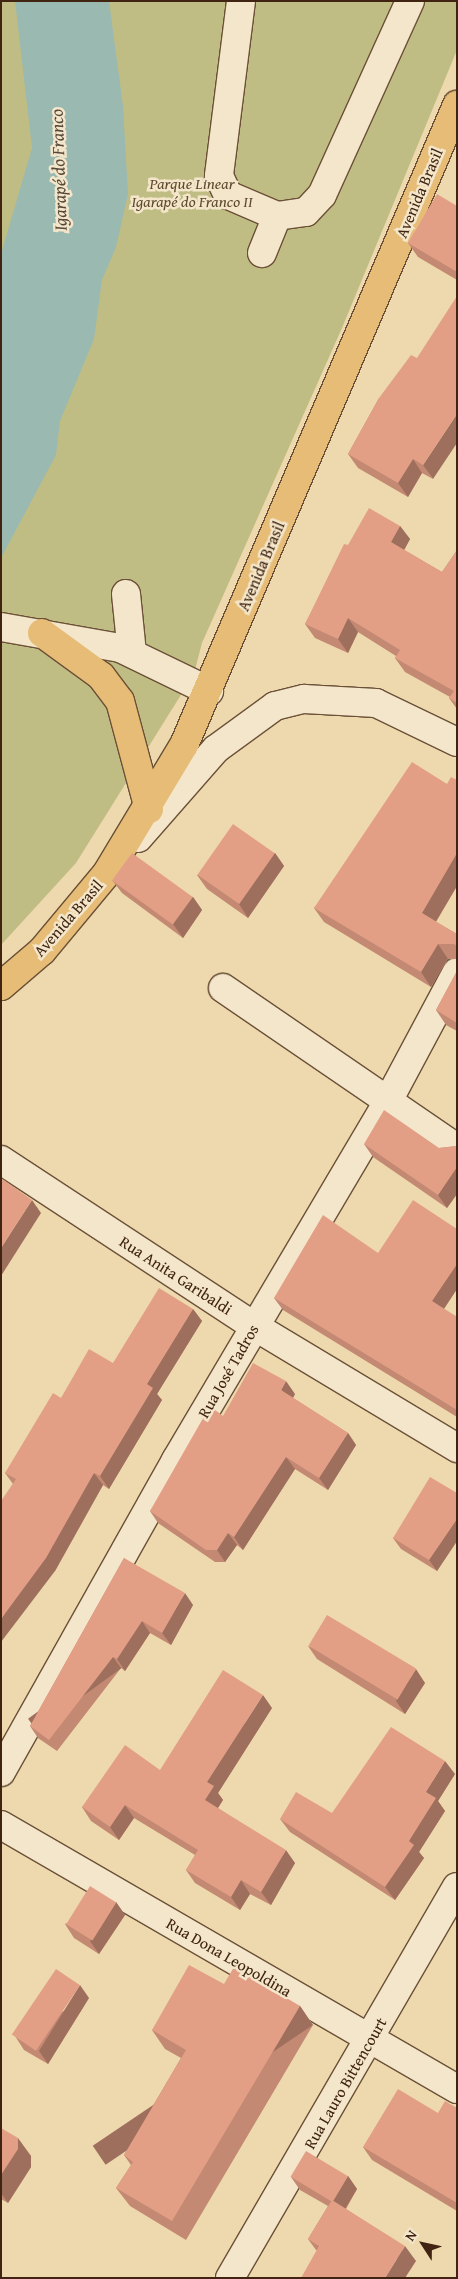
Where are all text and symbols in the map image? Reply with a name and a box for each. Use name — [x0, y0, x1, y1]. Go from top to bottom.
water label: Igarapé do Franco — [46, 109, 72, 231]
street label: Avenida Brasil — [392, 145, 446, 241]
park label: Parque Linear Igarapé do Franco II — [131, 173, 253, 211]
street label: Avenida Brasil — [234, 518, 288, 614]
street label: Avenida Brasil — [29, 876, 107, 960]
street label: Rua Anita Garibaldi — [116, 1231, 236, 1319]
street label: Rua José Tadros — [193, 1321, 263, 1421]
street label: Rua Dona Leopoldina — [163, 1913, 295, 2001]
street label: Rua Lauro Bittencourt — [300, 2014, 390, 2152]
north arrow — [398, 2219, 448, 2269]
text: N — [400, 2226, 422, 2245]

